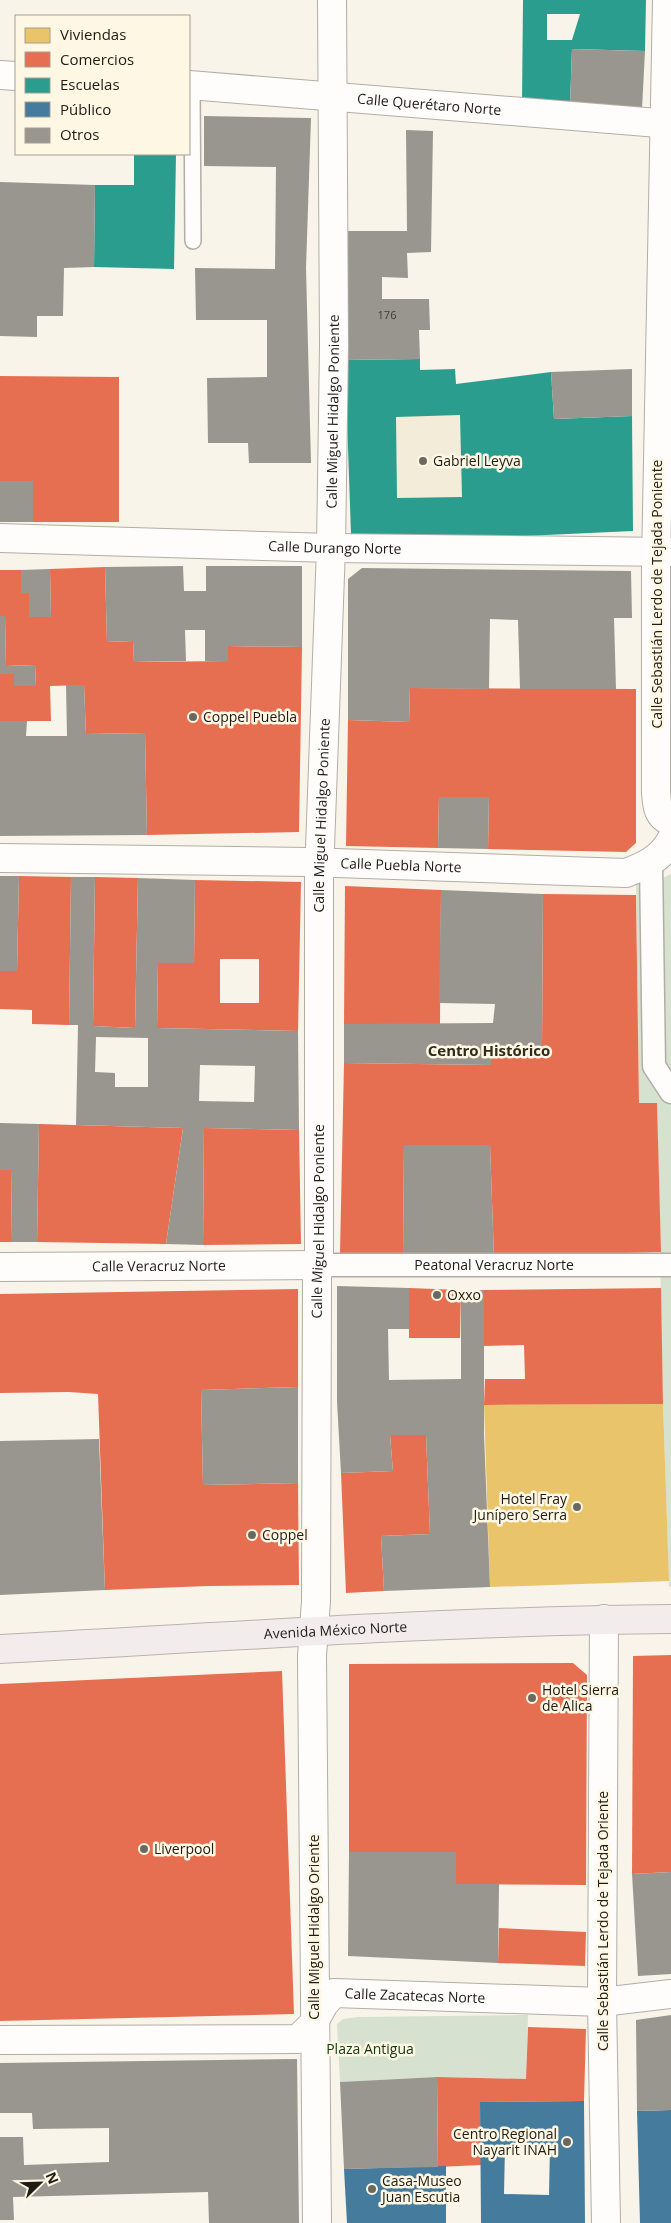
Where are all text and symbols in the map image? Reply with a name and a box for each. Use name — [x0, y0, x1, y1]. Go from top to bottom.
legend — [15, 15, 190, 155]
text: Viviendas — [60, 24, 126, 44]
text: Comercios — [60, 49, 134, 69]
text: Escuelas — [60, 74, 120, 94]
street label: Calle Querétaro Norte — [357, 89, 502, 119]
text: Público — [60, 99, 111, 119]
text: Otros — [60, 124, 99, 144]
house number: 176 — [378, 307, 396, 322]
street label: Calle Miguel Hidalgo Poniente — [322, 314, 343, 509]
place label: Gabriel Leyva — [433, 451, 521, 470]
marker: Gabriel Leyva — [417, 455, 429, 467]
street label: Calle Sebastián Lerdo de Tejada Poniente — [647, 459, 666, 728]
street label: Calle Durango Norte — [268, 536, 402, 558]
place label: Coppel Puebla — [203, 707, 297, 726]
marker: Coppel Puebla — [187, 711, 199, 723]
street label: Calle Miguel Hidalgo Poniente — [309, 718, 334, 912]
street label: Calle Puebla Norte — [340, 853, 462, 876]
district label: Centro Histórico — [428, 1040, 550, 1060]
street label: Calle Miguel Hidalgo Poniente — [307, 1124, 328, 1318]
street label: Peatonal Veracruz Norte — [414, 1255, 574, 1274]
street label: Calle Veracruz Norte — [92, 1256, 226, 1275]
place label: Oxxo — [447, 1285, 481, 1304]
marker: Oxxo — [431, 1289, 443, 1301]
place label: Hotel Fray Junípero Serra — [472, 1489, 568, 1524]
marker: Hotel Fray Junípero Serra — [571, 1501, 583, 1513]
place label: Coppel — [262, 1525, 308, 1544]
marker: Coppel — [246, 1529, 258, 1541]
street label: Avenida México Norte — [263, 1617, 408, 1643]
place label: Hotel Sierra de Alica — [542, 1680, 619, 1715]
marker: Hotel Sierra de Alica — [526, 1692, 538, 1704]
street label: Calle Sebastián Lerdo de Tejada Oriente — [593, 1791, 612, 2051]
street label: Calle Miguel Hidalgo Oriente — [304, 1834, 323, 2020]
place label: Liverpool — [154, 1839, 214, 1858]
marker: Liverpool — [138, 1843, 150, 1855]
street label: Calle Zacatecas Norte — [344, 1983, 486, 2007]
park label: Plaza Antigua — [326, 2039, 414, 2058]
place label: Centro Regional Nayarit INAH — [453, 2124, 557, 2159]
marker: Centro Regional Nayarit INAH — [561, 2136, 573, 2148]
north arrow — [15, 2158, 65, 2208]
text: N — [41, 2169, 63, 2187]
place label: Casa-Museo Juan Escutia — [380, 2171, 462, 2206]
marker: Casa-Museo Juan Escutia — [366, 2183, 378, 2195]

